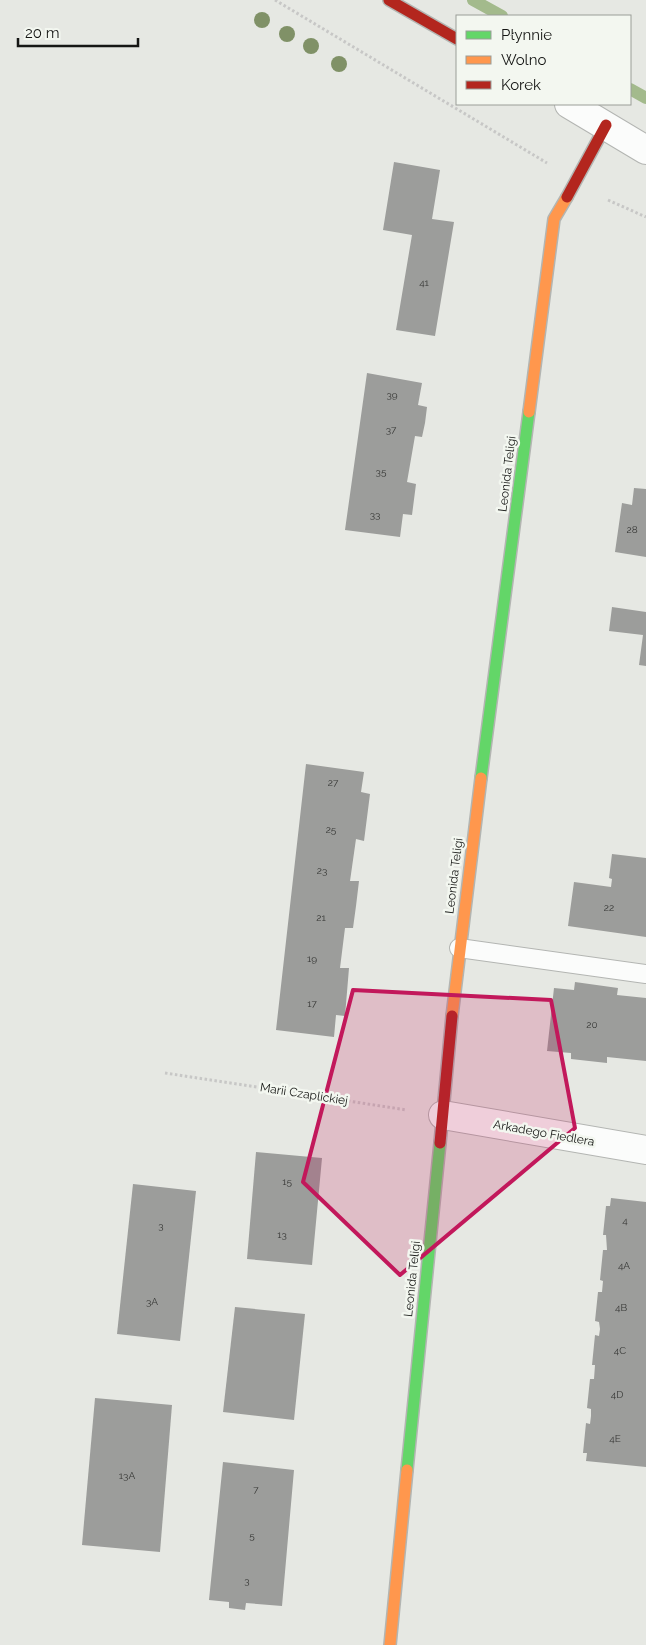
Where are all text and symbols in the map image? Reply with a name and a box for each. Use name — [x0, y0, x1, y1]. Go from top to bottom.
scale bar — [18, 15, 138, 47]
legend — [456, 15, 631, 105]
text: 20 m — [25, 24, 60, 42]
text: Płynnie — [501, 26, 552, 44]
text: Wolno — [501, 51, 546, 69]
text: Korek — [501, 76, 541, 94]
house number: 41 — [419, 277, 430, 288]
house number: 39 — [386, 389, 398, 400]
house number: 37 — [386, 424, 397, 435]
street label: Leonida Teligi — [495, 435, 519, 513]
house number: 35 — [376, 466, 387, 477]
house number: 33 — [370, 509, 380, 520]
house number: 28 — [626, 524, 638, 535]
house number: 27 — [328, 777, 339, 788]
house number: 25 — [326, 824, 337, 835]
street label: Leonida Teligi — [442, 837, 466, 915]
house number: 23 — [317, 865, 327, 876]
house number: 22 — [604, 902, 614, 913]
house number: 21 — [316, 912, 326, 923]
house number: 19 — [307, 953, 317, 964]
house number: 17 — [307, 998, 317, 1009]
house number: 20 — [586, 1019, 598, 1030]
street label: Marii Czaplickiej — [259, 1080, 349, 1108]
street label: Arkadego Fiedlera — [492, 1117, 596, 1149]
house number: 15 — [282, 1176, 292, 1187]
house number: 4 — [622, 1215, 628, 1226]
house number: 3 — [158, 1220, 164, 1231]
house number: 13 — [277, 1229, 287, 1240]
street label: Leonida Teligi — [401, 1240, 423, 1318]
house number: 4A — [618, 1260, 630, 1271]
house number: 3A — [146, 1296, 158, 1307]
house number: 4B — [615, 1302, 627, 1313]
house number: 4C — [614, 1345, 626, 1356]
house number: 4D — [611, 1389, 623, 1400]
house number: 4E — [609, 1433, 621, 1444]
house number: 13A — [119, 1470, 135, 1481]
house number: 7 — [253, 1484, 259, 1495]
house number: 5 — [249, 1530, 255, 1541]
house number: 3 — [244, 1575, 250, 1586]

